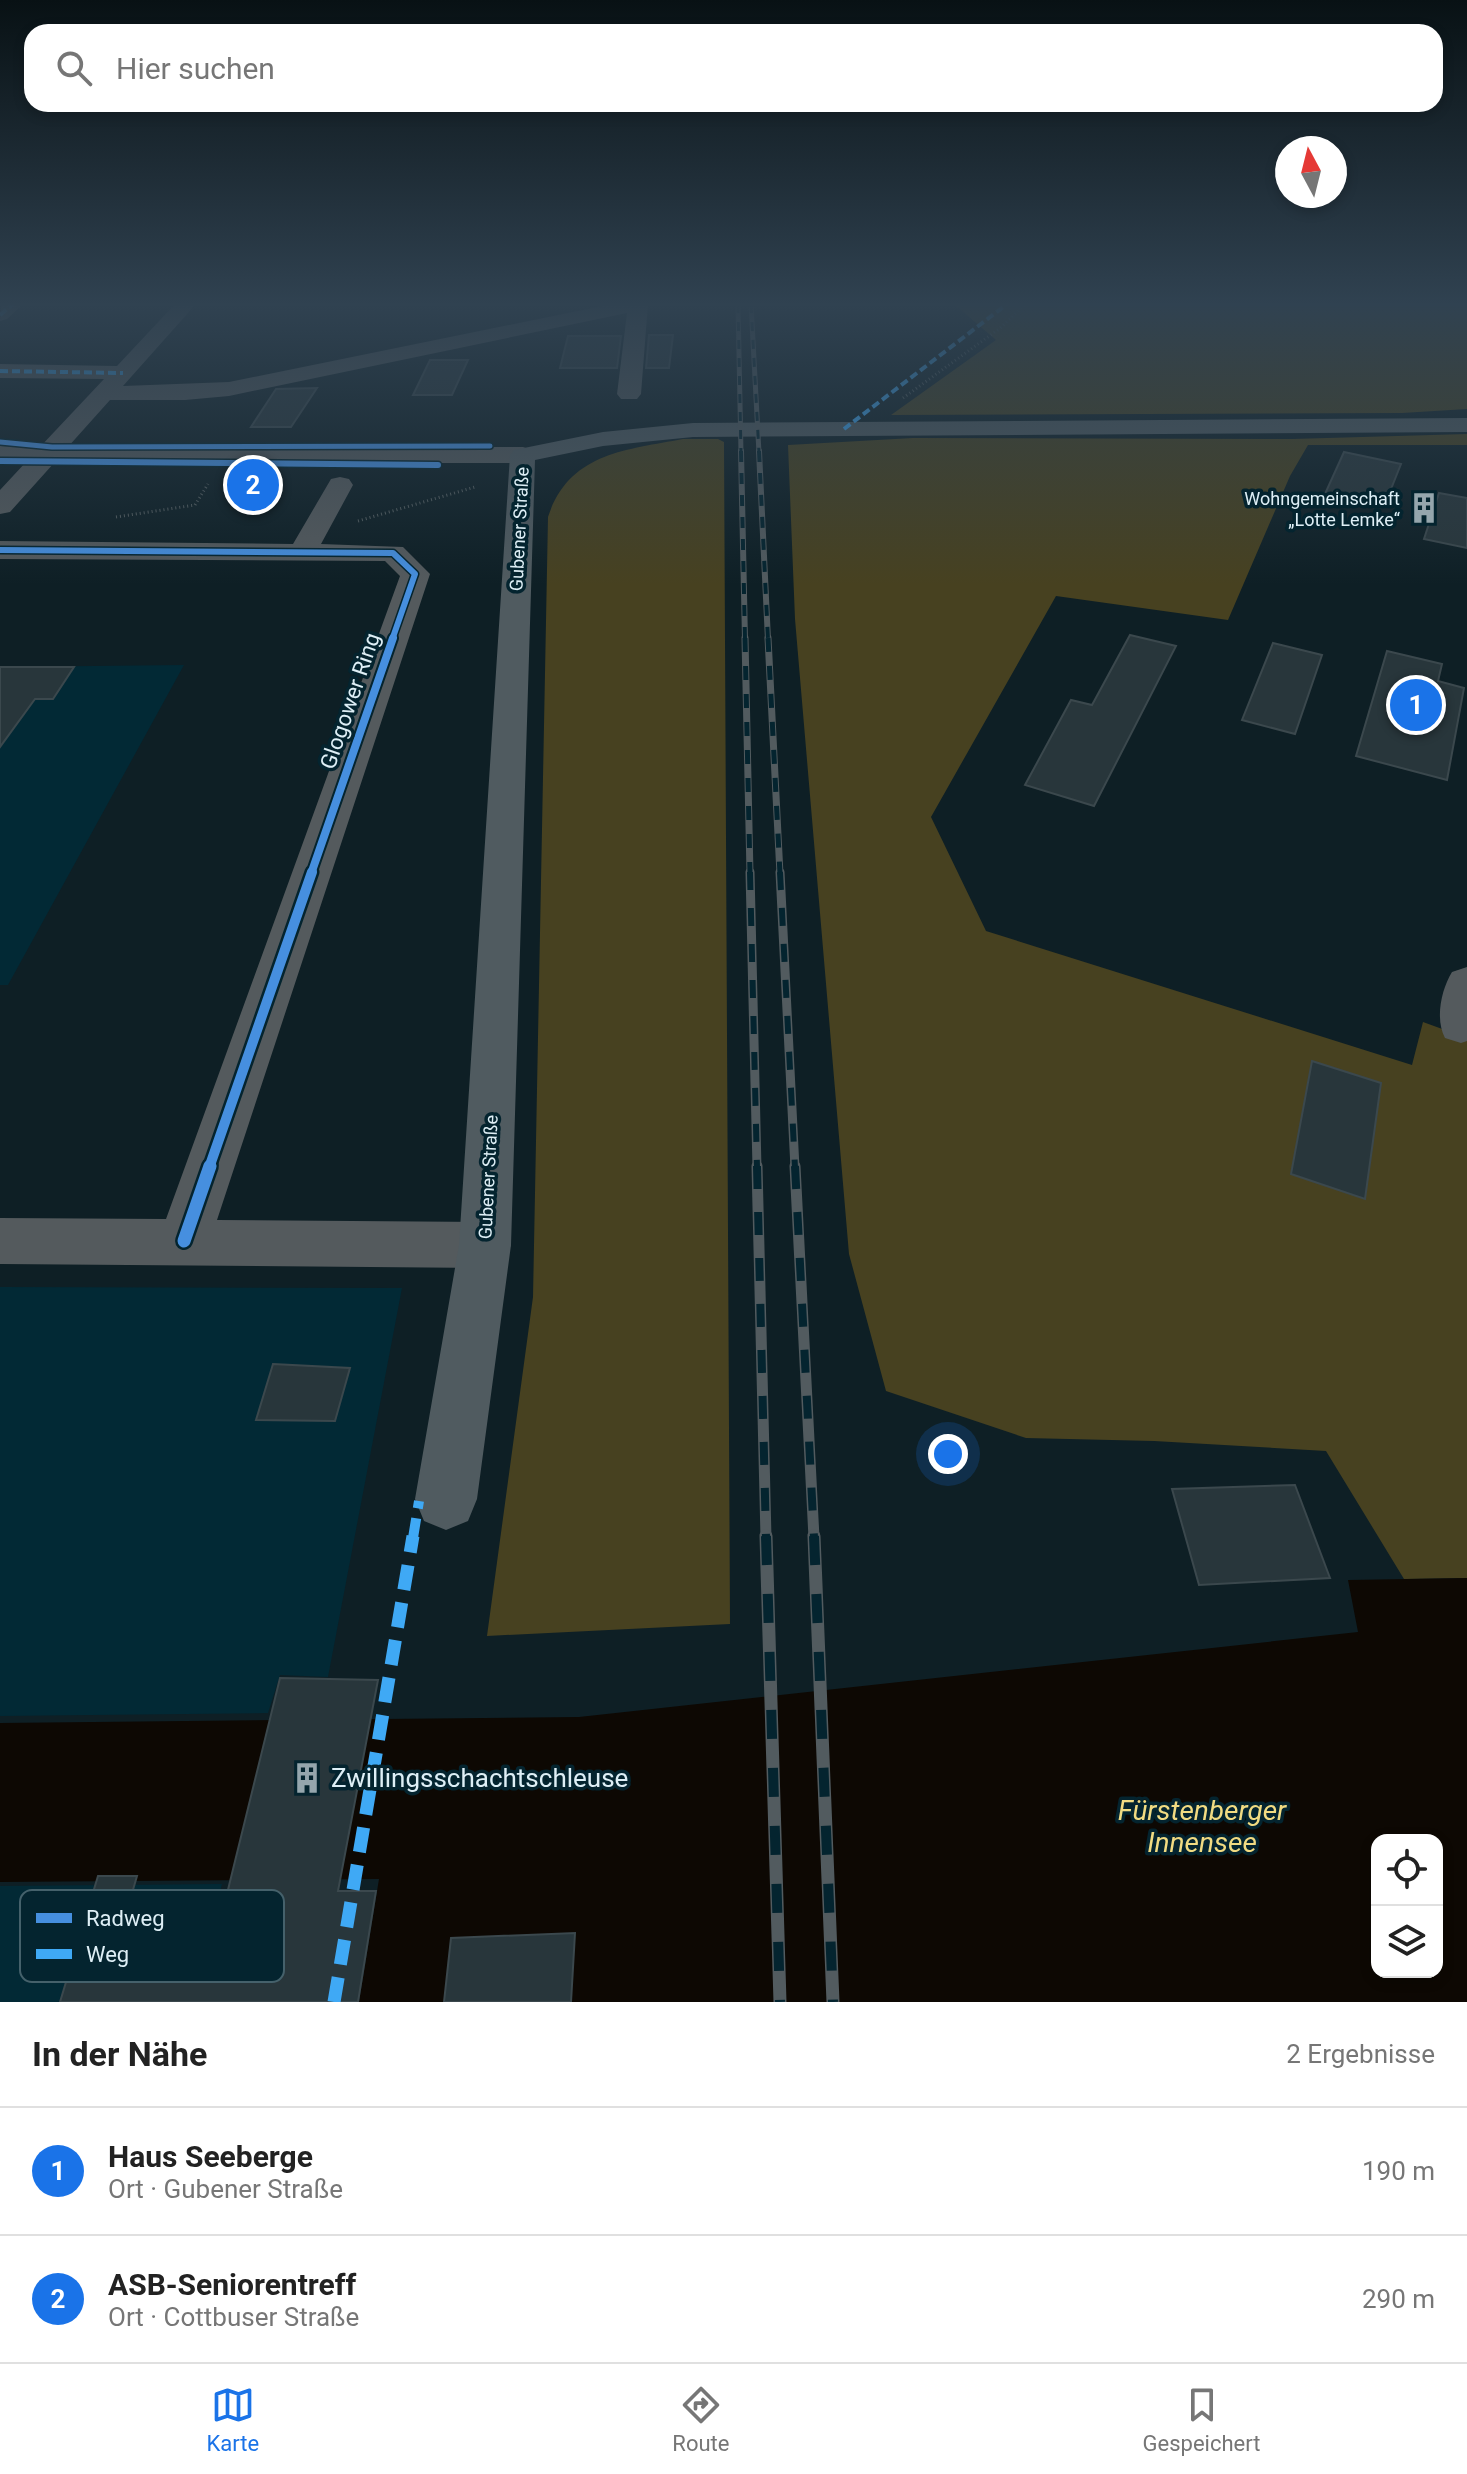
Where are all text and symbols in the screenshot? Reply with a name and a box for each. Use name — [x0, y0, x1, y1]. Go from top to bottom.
search box — [24, 24, 1443, 112]
icon: search — [52, 46, 96, 90]
text: Hier suchen — [116, 51, 275, 86]
north arrow — [1275, 136, 1347, 208]
pin: 2 — [227, 455, 279, 515]
street label: Gubener Straße — [505, 466, 533, 592]
place label: Wohngemeinschaft „Lotte Lemke“ — [1244, 488, 1401, 530]
building icon: Wohngemeinschaft „Lotte Lemke“ — [1407, 491, 1441, 525]
street label: Glogower Ring — [315, 630, 385, 772]
pin: 1 — [1390, 675, 1442, 735]
street label: Gubener Straße — [474, 1114, 502, 1240]
your location — [928, 1434, 968, 1474]
building icon: Zwillingsschachtschleuse — [290, 1761, 324, 1795]
place label: Zwillingsschachtschleuse — [331, 1763, 628, 1793]
water label: Fürstenberger Innensee — [1118, 1794, 1287, 1859]
map controls — [1371, 1834, 1443, 1978]
button: locate — [1371, 1834, 1443, 1906]
legend — [20, 1890, 284, 1982]
text: Radweg — [86, 1906, 164, 1931]
button: layers — [1371, 1906, 1443, 1978]
text: Weg — [86, 1942, 129, 1967]
text: In der Nähe — [32, 2034, 207, 2074]
text: 2 Ergebnisse — [1286, 2039, 1435, 2069]
text: Haus Seeberge — [108, 2139, 313, 2174]
text: 1 — [51, 2156, 65, 2186]
text: 190 m — [1362, 2156, 1435, 2186]
text: Ort · Gubener Straße — [108, 2174, 343, 2204]
text: ASB-Seniorentreff — [108, 2267, 356, 2302]
text: 2 — [51, 2284, 65, 2314]
text: 290 m — [1362, 2284, 1435, 2314]
text: Ort · Cottbuser Straße — [108, 2302, 359, 2332]
tab: Karte — [207, 2383, 259, 2456]
tab: Route — [672, 2383, 729, 2456]
tab: Gespeichert — [1143, 2383, 1260, 2456]

